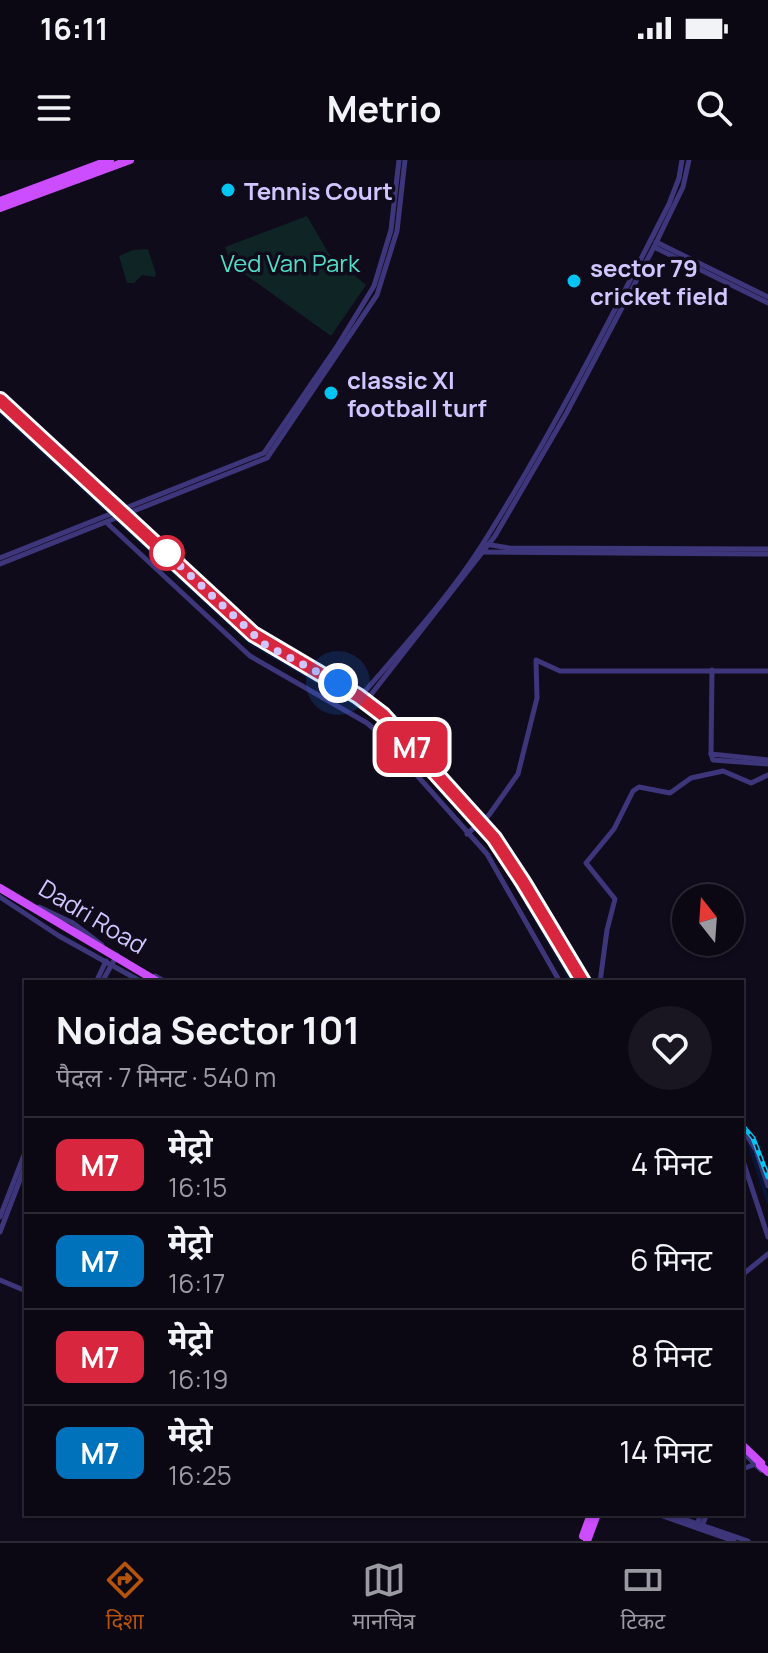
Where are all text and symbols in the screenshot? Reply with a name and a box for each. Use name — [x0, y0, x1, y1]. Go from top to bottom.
text: 16:11 — [40, 8, 108, 49]
text: Metrio — [327, 84, 441, 133]
icon: menu — [32, 86, 76, 130]
icon: search — [692, 86, 736, 130]
place label: Tennis Court — [244, 174, 393, 207]
marker: Tennis Court — [219, 181, 237, 199]
park label: Ved Van Park — [220, 246, 361, 279]
place label: sector 79 cricket field — [590, 251, 728, 312]
marker: sector 79 cricket field — [565, 272, 583, 290]
place label: classic XI football turf — [347, 363, 487, 424]
marker: classic XI football turf — [322, 384, 340, 402]
unlabelled marker — [150, 536, 184, 570]
your location — [318, 663, 358, 703]
line badge: M7 — [376, 721, 448, 773]
text: M7 — [393, 728, 431, 766]
street label: Dadri Road — [33, 871, 153, 961]
north arrow — [672, 884, 744, 956]
map controls — [672, 884, 744, 956]
text: Noida Sector 101 — [56, 1003, 360, 1055]
button: heart — [628, 1006, 712, 1090]
text: पैदल · 7 मिनट · 540 m — [56, 1059, 276, 1095]
text: मेट्रो — [168, 1125, 213, 1166]
text: 4 मिनट — [631, 1143, 712, 1184]
text: M7 — [81, 1146, 119, 1184]
text: 16:15 — [168, 1169, 227, 1205]
text: मेट्रो — [168, 1221, 213, 1262]
text: 6 मिनट — [630, 1239, 712, 1280]
text: M7 — [81, 1242, 119, 1280]
text: 16:17 — [168, 1265, 225, 1301]
text: मेट्रो — [168, 1317, 213, 1358]
text: 8 मिनट — [631, 1335, 712, 1376]
text: M7 — [81, 1338, 119, 1376]
text: 16:19 — [168, 1361, 228, 1397]
text: मेट्रो — [168, 1413, 213, 1454]
text: 14 मिनट — [619, 1431, 712, 1472]
text: M7 — [81, 1434, 119, 1472]
text: 16:25 — [168, 1457, 232, 1493]
tab: दिशा — [103, 1558, 147, 1638]
tab: मानचित्र — [352, 1558, 415, 1638]
tab: टिकट — [620, 1558, 665, 1638]

